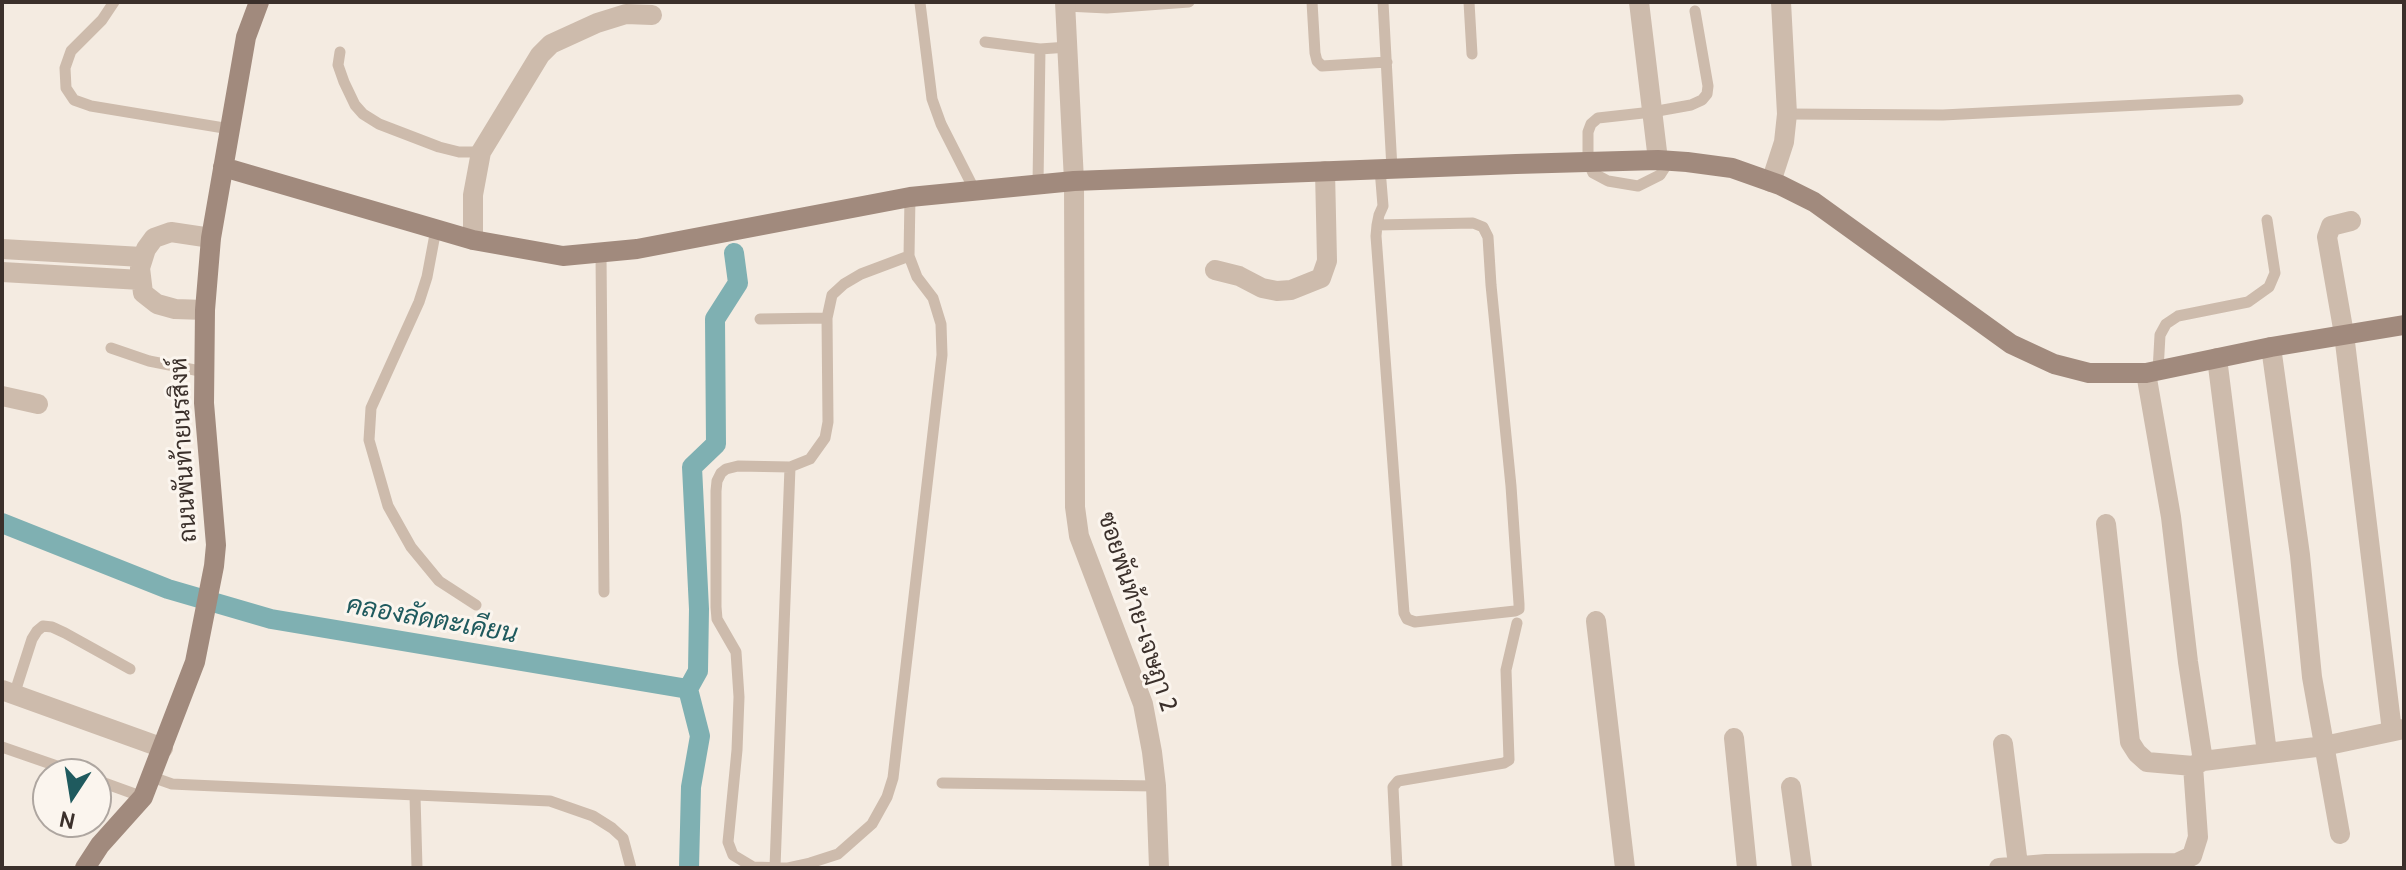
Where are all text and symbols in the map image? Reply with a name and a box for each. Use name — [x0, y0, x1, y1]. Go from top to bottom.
street label: ถนนพันท้ายนรสิงห์ — [165, 357, 203, 543]
street label: ซอยพันท้าย-เจษฎา 2 — [1091, 509, 1183, 715]
water label: คลองลัดตะเคียน — [344, 590, 520, 650]
north arrow — [32, 758, 112, 838]
text: N — [57, 805, 78, 835]

